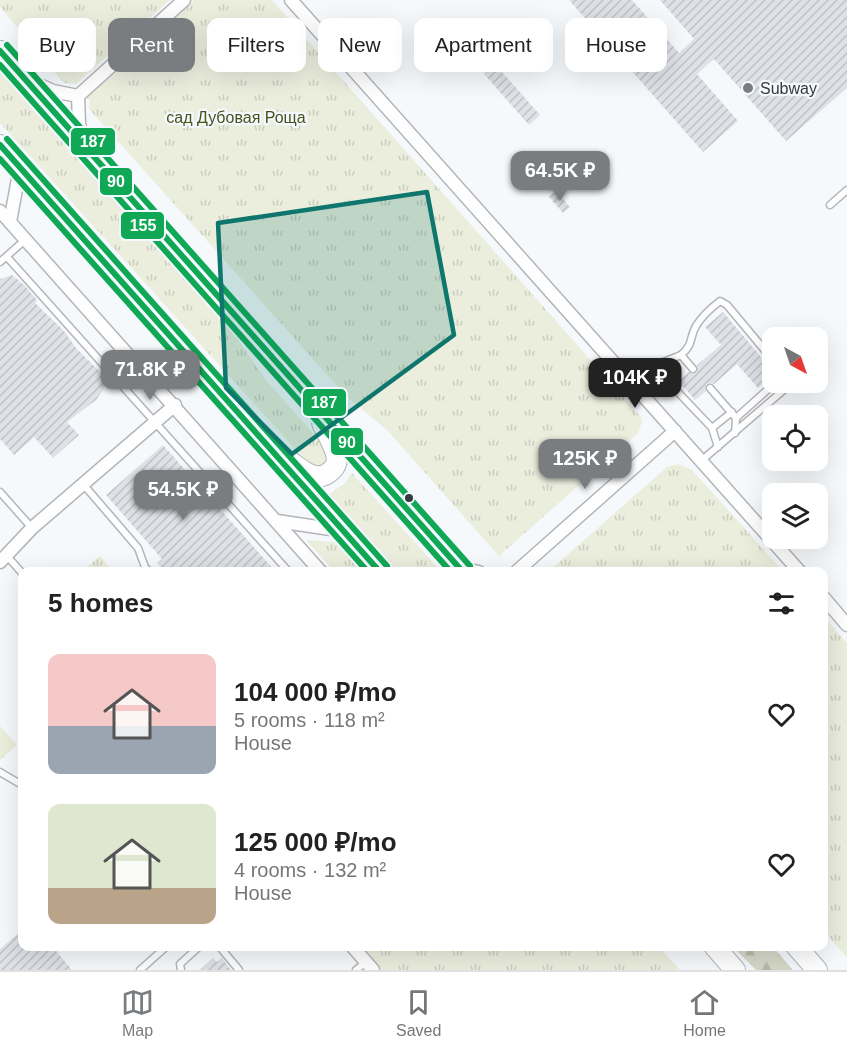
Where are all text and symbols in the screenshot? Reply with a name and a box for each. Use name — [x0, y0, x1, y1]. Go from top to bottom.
chip: Buy — [18, 18, 96, 72]
chip: Rent — [108, 18, 195, 72]
chip: Filters — [207, 18, 306, 72]
chip: New — [318, 18, 402, 72]
chip: Apartment — [414, 18, 553, 72]
chip: House — [565, 18, 667, 72]
place label: Subway — [760, 80, 817, 97]
marker: Subway — [741, 81, 755, 95]
park label: сад Дубовая Роща — [166, 109, 306, 126]
line badge: 187 — [70, 127, 116, 156]
text: 187 — [80, 133, 106, 150]
pin: 64.5K ₽ — [505, 151, 615, 202]
text: 64.5K ₽ — [525, 159, 595, 181]
line badge: 90 — [99, 167, 133, 196]
text: 90 — [107, 173, 125, 190]
line badge: 155 — [120, 211, 165, 240]
text: 155 — [130, 217, 156, 234]
north arrow — [762, 327, 828, 393]
map controls — [762, 327, 828, 549]
pin: 71.8K ₽ — [95, 350, 205, 401]
text: 71.8K ₽ — [115, 358, 185, 380]
pin: 104K ₽ — [586, 358, 684, 409]
text: 104K ₽ — [602, 366, 668, 388]
line badge: 187 — [302, 388, 347, 417]
text: 187 — [311, 394, 337, 411]
button: locate — [762, 405, 828, 471]
line badge: 90 — [330, 427, 364, 456]
text: 90 — [338, 434, 356, 451]
pin: 125K ₽ — [536, 439, 634, 490]
text: 125K ₽ — [552, 447, 618, 469]
pin: 54.5K ₽ — [128, 470, 238, 521]
text: 54.5K ₽ — [148, 478, 218, 500]
button: layers — [762, 483, 828, 549]
unlabelled marker — [403, 492, 415, 504]
icon: filters — [765, 587, 798, 620]
text: 5 homes — [48, 588, 154, 618]
text: 104 000 ₽/mo — [234, 677, 397, 707]
icon: home — [96, 678, 168, 750]
icon: heart — [765, 698, 798, 731]
text: 5 rooms · 118 m² — [234, 709, 385, 731]
text: House — [234, 732, 292, 754]
text: 125 000 ₽/mo — [234, 827, 397, 857]
icon: home — [96, 828, 168, 900]
icon: heart — [765, 848, 798, 881]
text: 4 rooms · 132 m² — [234, 859, 386, 881]
text: House — [234, 882, 292, 904]
tab: Map — [121, 986, 154, 1040]
tab: Saved — [396, 986, 441, 1040]
tab: Home — [683, 986, 726, 1040]

